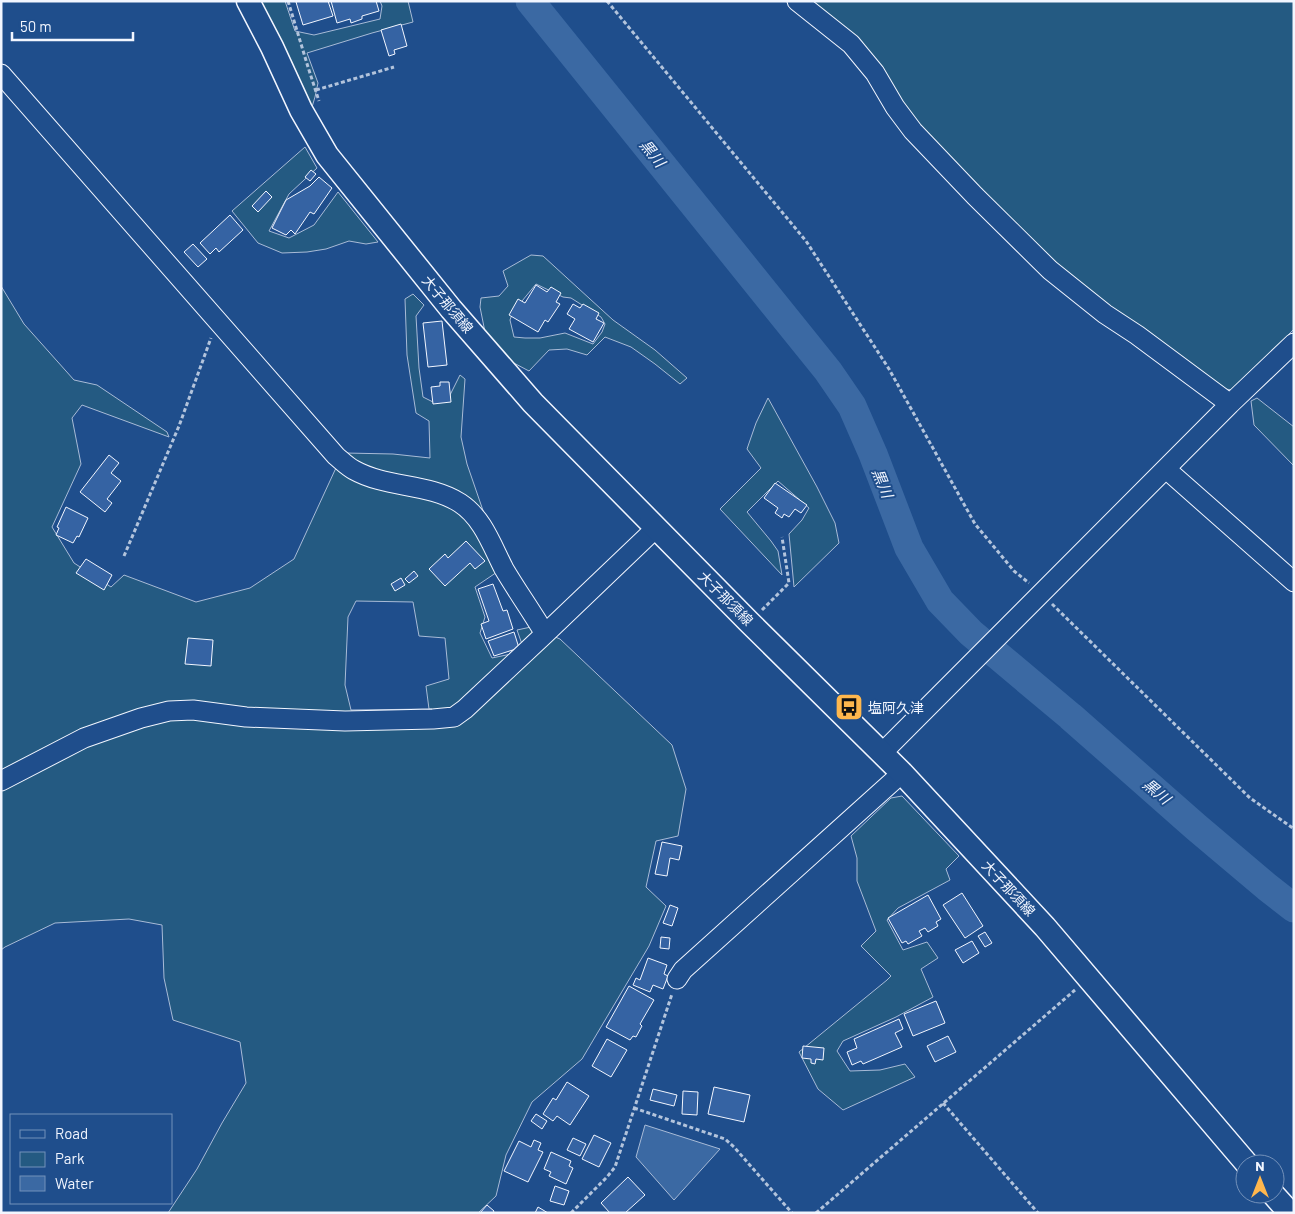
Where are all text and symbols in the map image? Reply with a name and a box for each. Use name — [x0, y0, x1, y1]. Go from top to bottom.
scale bar — [12, 10, 134, 42]
text: 50 m — [20, 17, 52, 35]
water label: 黒川 — [637, 136, 671, 172]
street label: 大子那須線 — [419, 272, 477, 336]
water label: 黒川 — [869, 466, 898, 502]
street label: 大子那須線 — [695, 567, 757, 629]
bus stop icon: 塩阿久津 — [834, 692, 864, 722]
place label: 塩阿久津 — [868, 699, 924, 716]
water label: 黒川 — [1140, 774, 1176, 809]
street label: 大子那須線 — [979, 857, 1039, 919]
legend — [10, 1114, 172, 1204]
text: Road — [55, 1124, 88, 1142]
text: Park — [55, 1149, 85, 1167]
north arrow — [1235, 1154, 1285, 1204]
text: N — [1255, 1157, 1265, 1174]
text: Water — [55, 1174, 94, 1192]

